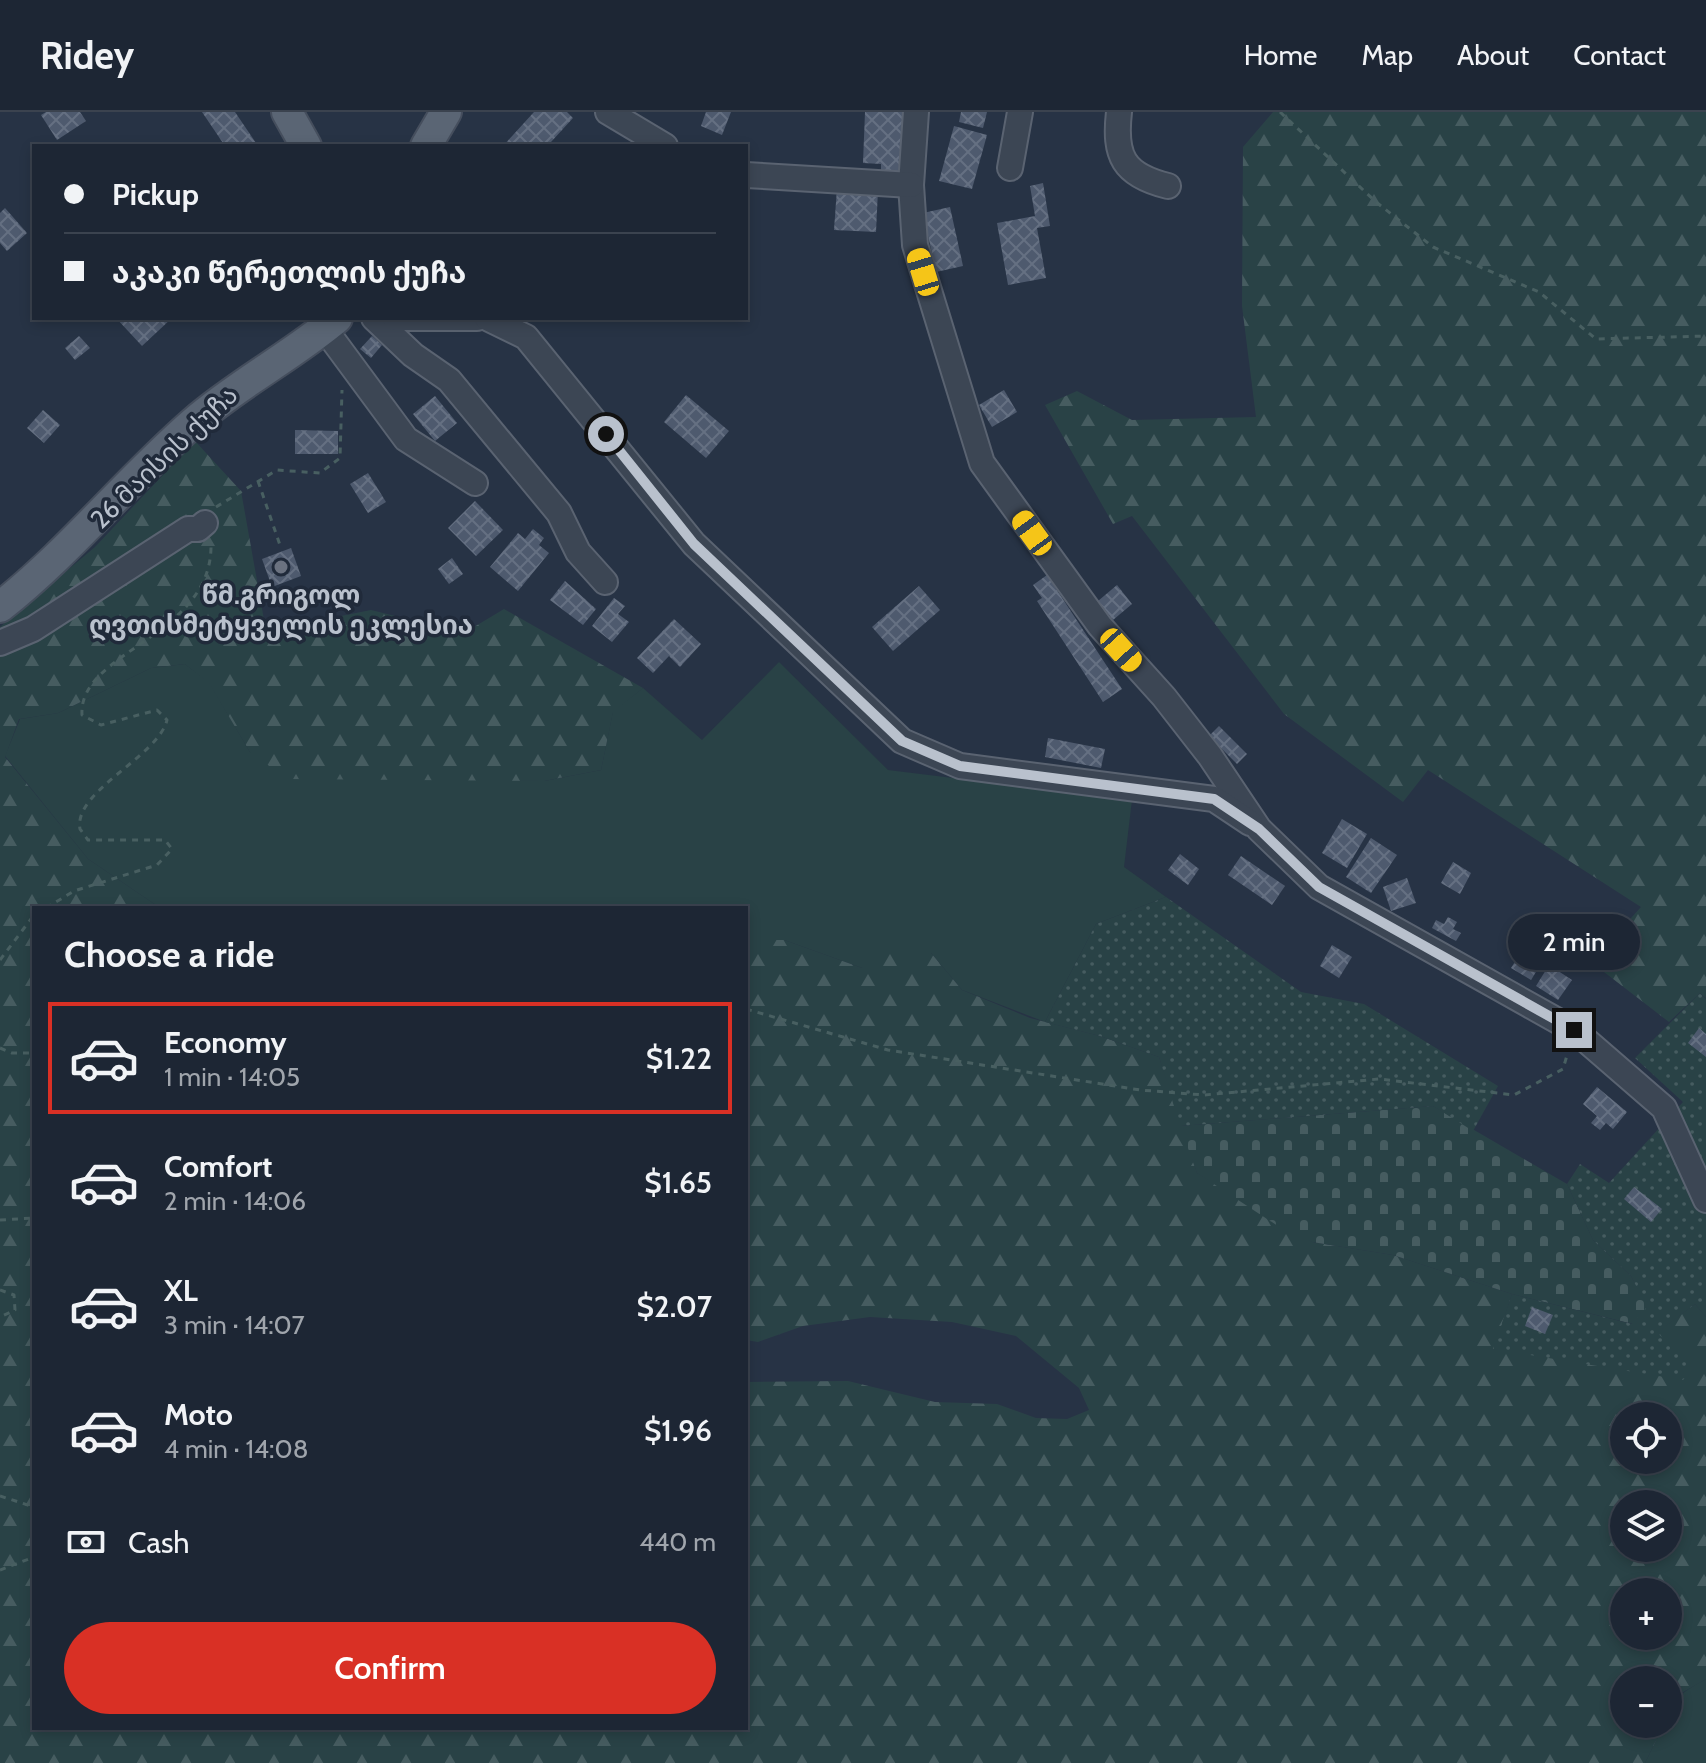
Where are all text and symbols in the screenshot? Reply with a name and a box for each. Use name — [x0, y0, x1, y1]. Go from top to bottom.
text: Ridey — [40, 32, 134, 79]
text: Home — [1244, 38, 1317, 72]
text: Map — [1361, 38, 1413, 72]
text: About — [1457, 38, 1529, 72]
text: Contact — [1573, 38, 1666, 72]
text: Pickup — [112, 176, 199, 213]
car — [905, 246, 941, 298]
text: აკაკი წერეთლის ქუჩა — [112, 254, 466, 291]
street label: 26 მაისის ქუჩა — [84, 379, 244, 535]
route start — [588, 416, 624, 452]
car — [1008, 507, 1056, 559]
marker: წმ.გრიგოლ ღვთისმეტყველის ეკლესია — [272, 558, 290, 576]
place label: წმ.გრიგოლ ღვთისმეტყველის ეკლესია — [89, 579, 473, 641]
car — [1096, 624, 1146, 676]
callout: 2 min — [1508, 914, 1640, 970]
text: 2 min — [1543, 926, 1605, 958]
text: Choose a ride — [64, 932, 274, 976]
route end — [1556, 1012, 1592, 1048]
icon: car — [68, 1022, 140, 1094]
text: Economy — [164, 1024, 287, 1061]
text: $1.22 — [646, 1040, 712, 1077]
text: 1 min · 14:05 — [164, 1061, 300, 1093]
icon: car — [68, 1146, 140, 1218]
text: Comfort — [164, 1148, 272, 1185]
text: $1.65 — [644, 1164, 712, 1201]
text: 2 min · 14:06 — [164, 1185, 306, 1217]
icon: car — [68, 1270, 140, 1342]
text: XL — [164, 1272, 198, 1309]
text: $2.07 — [636, 1288, 712, 1325]
text: 3 min · 14:07 — [164, 1309, 305, 1341]
icon: car — [68, 1394, 140, 1466]
text: Moto — [164, 1396, 233, 1433]
map controls — [1610, 1402, 1682, 1738]
button: locate — [1610, 1402, 1682, 1474]
text: $1.96 — [644, 1412, 712, 1449]
text: 4 min · 14:08 — [164, 1433, 308, 1465]
button: layers — [1610, 1490, 1682, 1562]
icon: cash — [64, 1520, 108, 1564]
text: Cash — [128, 1524, 190, 1561]
text: 440 m — [639, 1526, 716, 1558]
button: + — [1610, 1578, 1682, 1650]
button: Confirm — [64, 1622, 716, 1714]
button: − — [1610, 1666, 1682, 1738]

